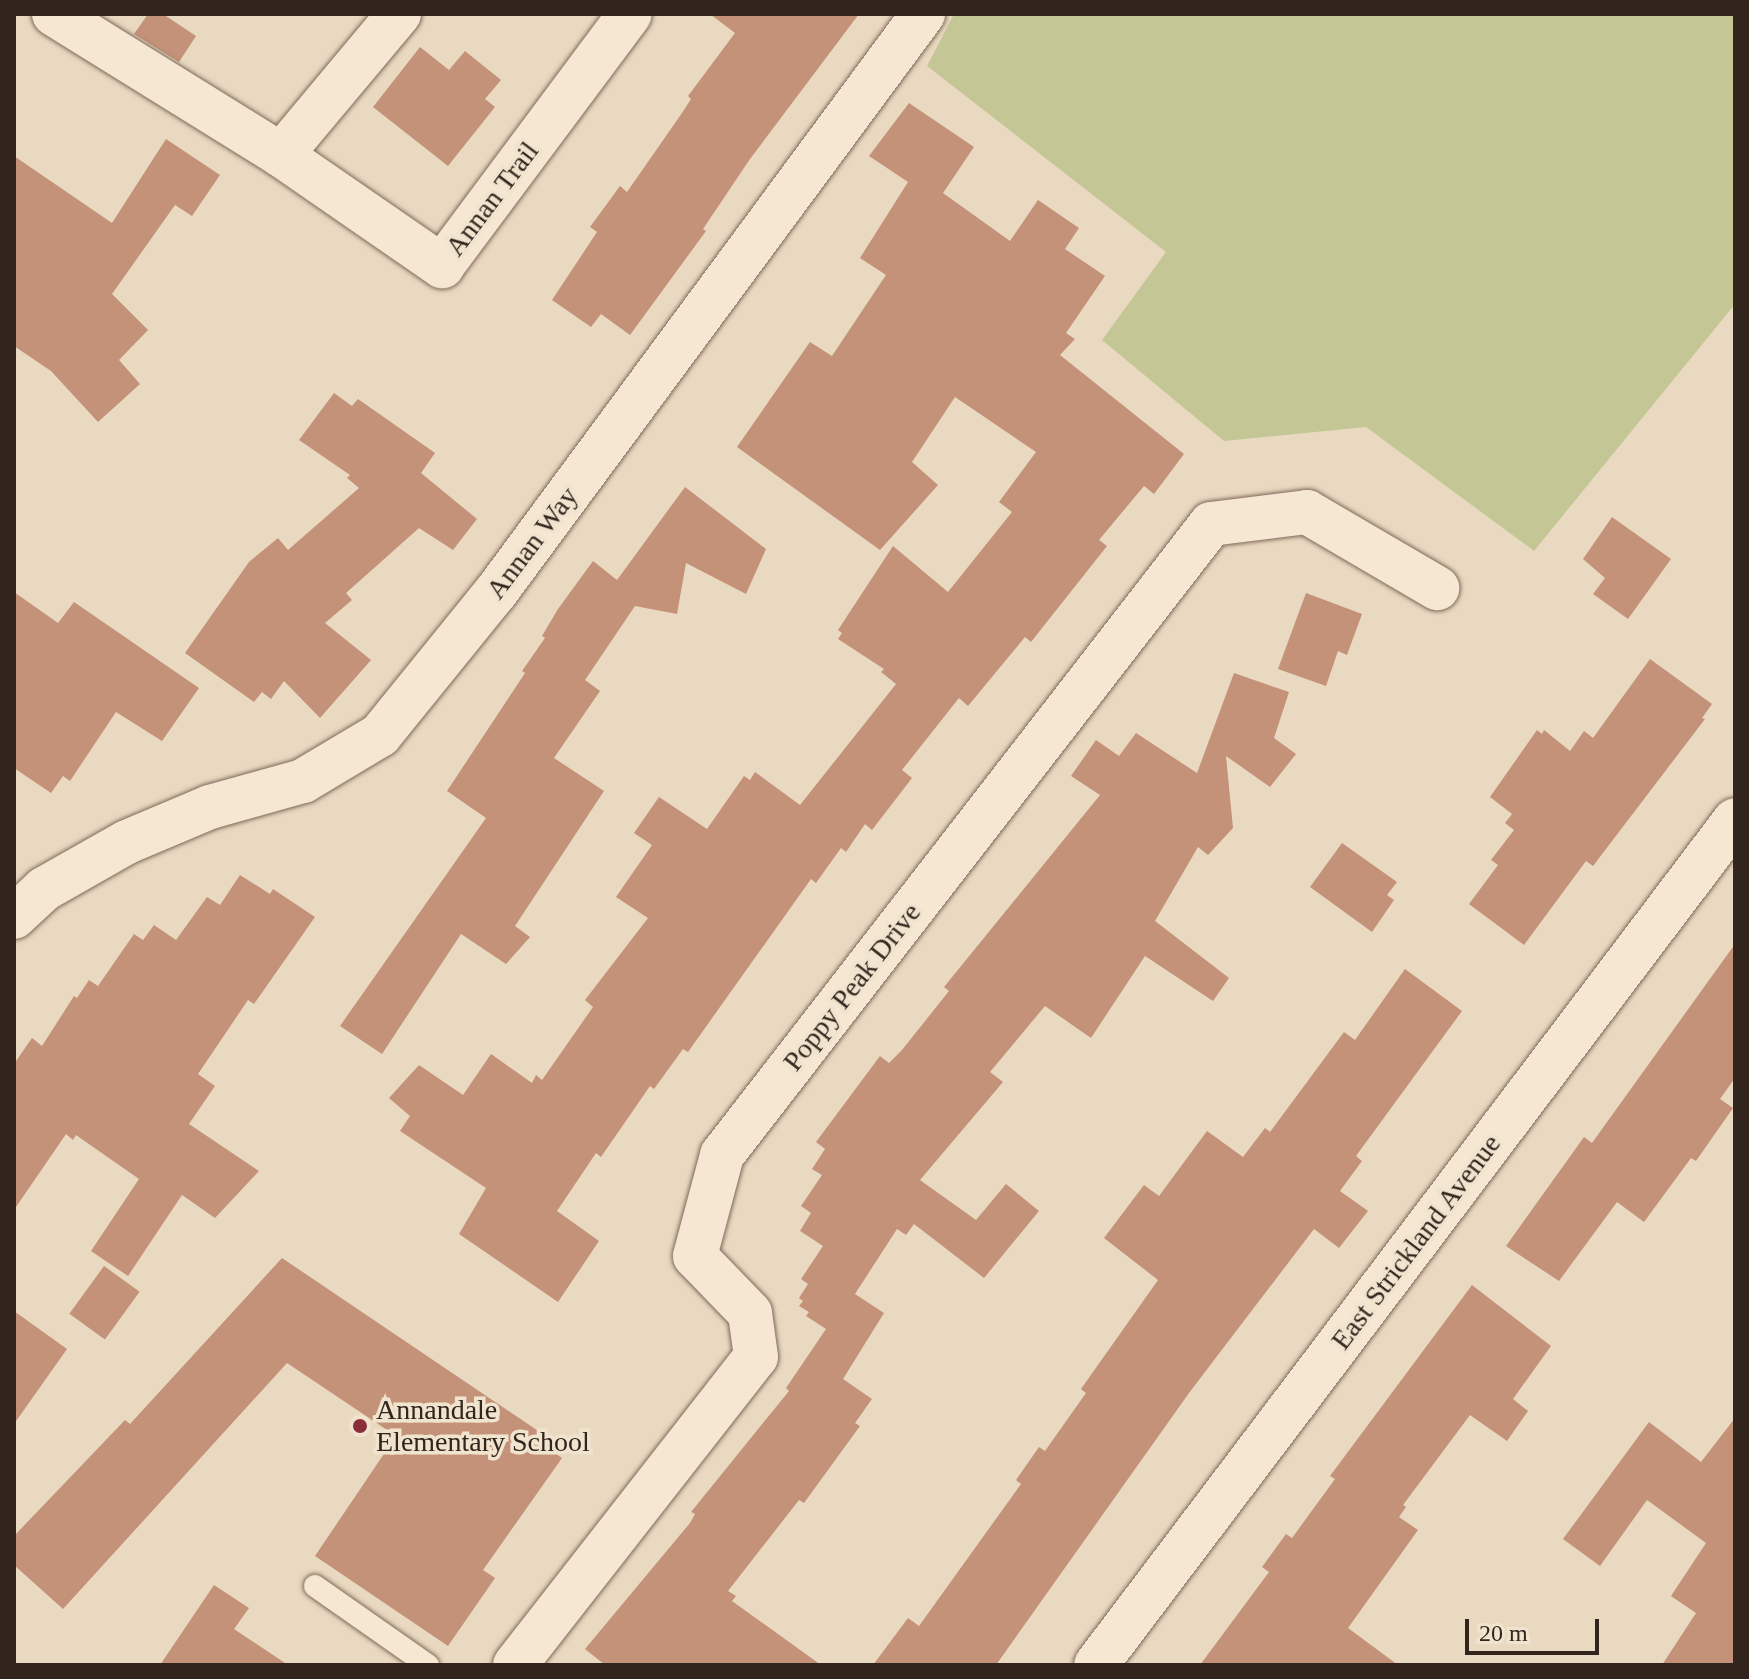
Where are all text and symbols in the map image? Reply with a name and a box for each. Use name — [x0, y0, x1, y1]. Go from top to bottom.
street label: Annan Trail — [438, 135, 546, 263]
street label: Annan Way — [479, 480, 585, 606]
street label: Poppy Peak Drive — [776, 896, 928, 1078]
street label: East Strickland Avenue — [1324, 1127, 1508, 1357]
place label: Annandale Elementary School — [376, 1393, 590, 1459]
marker: Annandale Elementary School — [351, 1417, 369, 1435]
scale bar — [1469, 1603, 1603, 1653]
text: 20 m — [1479, 1620, 1528, 1646]

